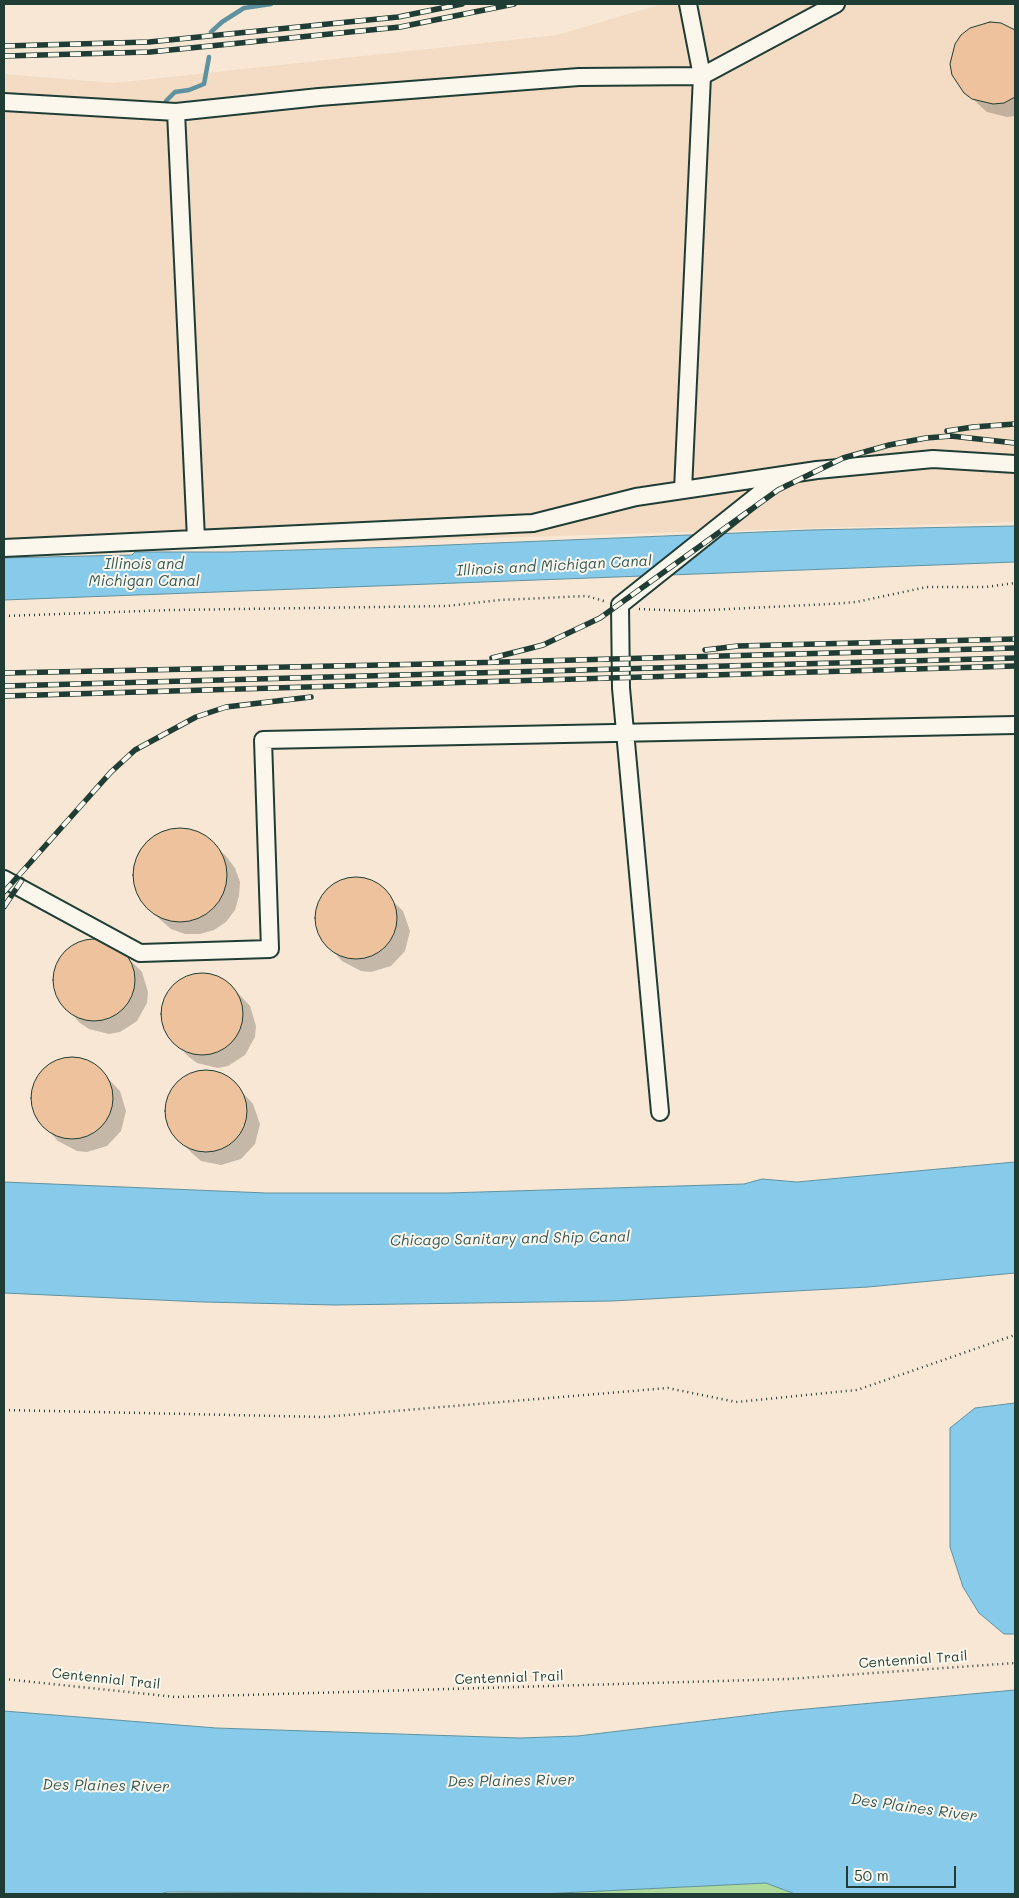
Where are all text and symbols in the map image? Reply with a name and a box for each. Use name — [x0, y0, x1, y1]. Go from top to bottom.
water label: Illinois and Michigan Canal — [456, 552, 652, 580]
water label: Illinois and Michigan Canal — [88, 555, 200, 590]
water label: Chicago Sanitary and Ship Canal — [390, 1228, 630, 1250]
street label: Centennial Trail — [858, 1648, 968, 1672]
street label: Centennial Trail — [51, 1665, 161, 1693]
street label: Centennial Trail — [454, 1668, 564, 1688]
water label: Des Plaines River — [447, 1771, 575, 1791]
water label: Des Plaines River — [42, 1776, 170, 1796]
water label: Des Plaines River — [850, 1790, 978, 1826]
scale bar — [849, 1856, 959, 1888]
text: 50 m — [854, 1865, 889, 1885]

